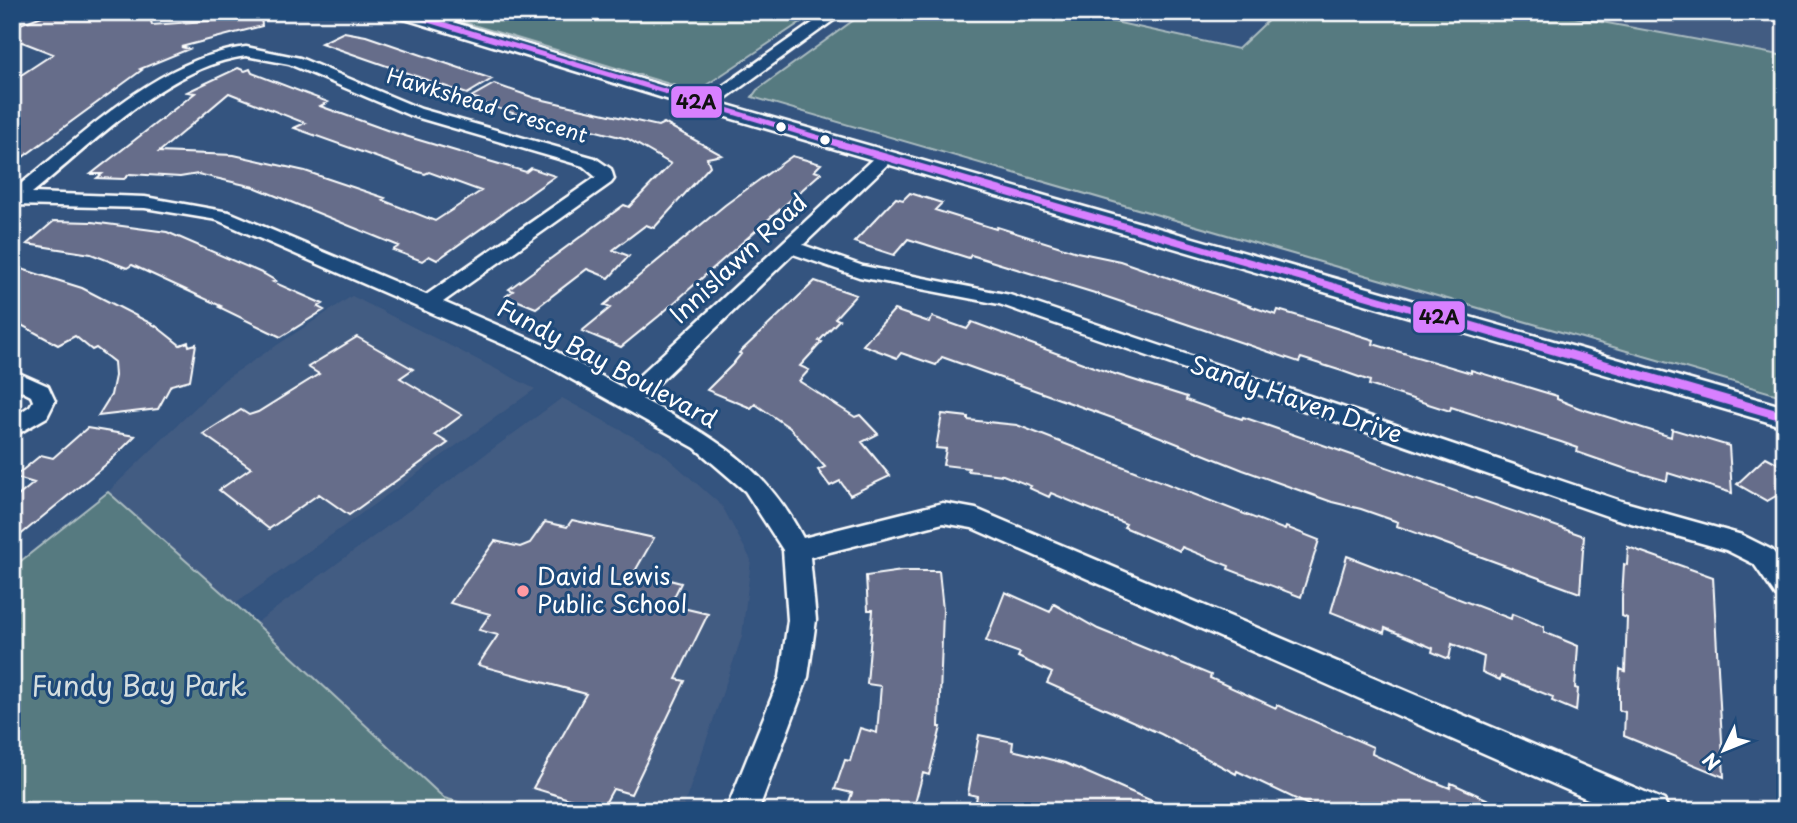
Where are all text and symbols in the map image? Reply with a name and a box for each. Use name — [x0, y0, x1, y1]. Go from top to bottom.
street label: Hawkshead Crescent — [383, 58, 592, 150]
line badge: 42A — [670, 85, 723, 119]
text: 42A — [676, 87, 716, 115]
unlabelled marker — [774, 120, 788, 134]
unlabelled marker — [818, 133, 832, 147]
street label: Innislawn Road — [661, 184, 814, 331]
street label: Fundy Bay Boulevard — [491, 289, 725, 436]
line badge: 42A — [1412, 300, 1466, 334]
text: 42A — [1419, 302, 1459, 330]
street label: Sandy Haven Drive — [1186, 345, 1408, 451]
place label: David Lewis Public School — [537, 557, 687, 621]
marker: David Lewis Public School — [515, 583, 531, 599]
park label: Fundy Bay Park — [31, 663, 247, 706]
north arrow — [1688, 714, 1758, 784]
text: N — [1695, 747, 1726, 777]

